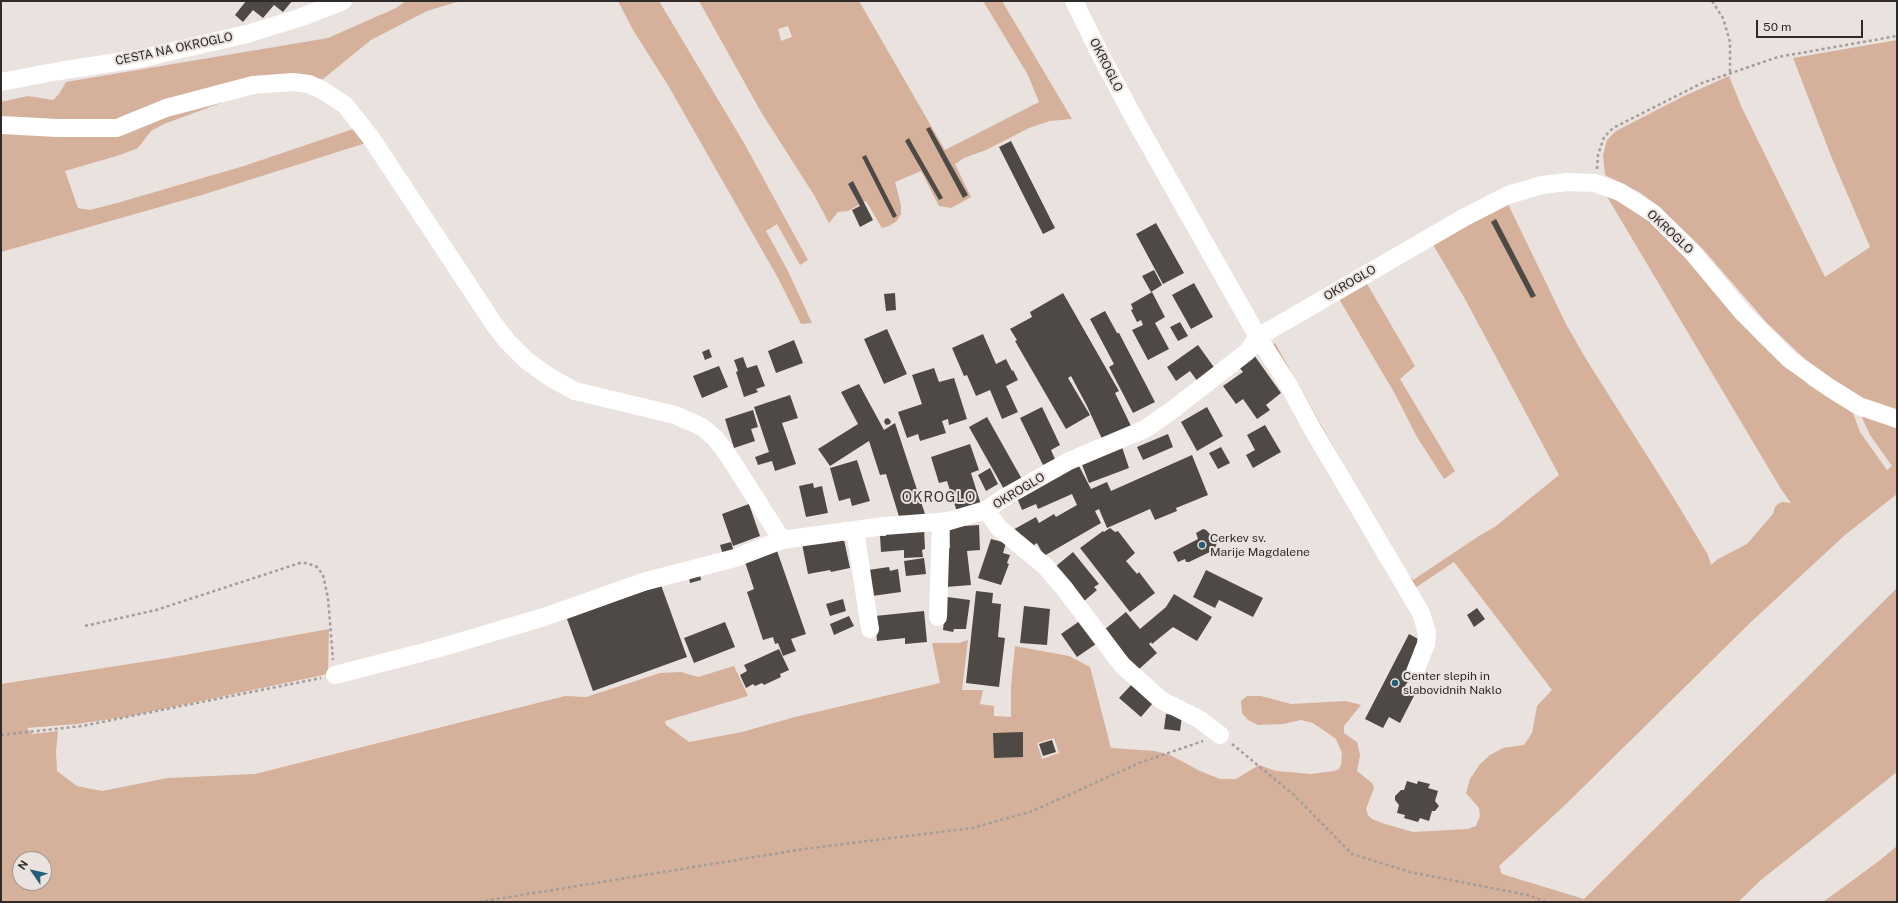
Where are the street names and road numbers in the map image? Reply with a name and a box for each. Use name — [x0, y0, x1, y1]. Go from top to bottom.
street label: CESTA NA OKROGLO — [114, 30, 234, 68]
street label: OKROGLO — [1086, 36, 1126, 94]
street label: OKROGLO — [1644, 207, 1696, 257]
street label: OKROGLO — [1321, 262, 1379, 304]
street label: OKROGLO — [990, 470, 1048, 512]

